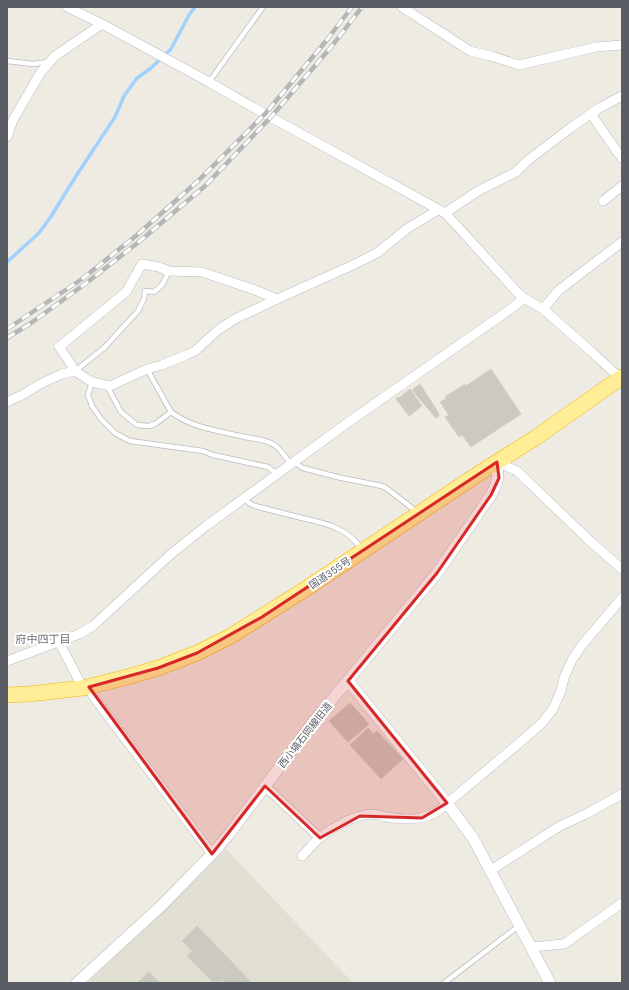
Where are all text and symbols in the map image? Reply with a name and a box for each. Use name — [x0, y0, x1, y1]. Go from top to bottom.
street label: 国道355号 — [306, 554, 354, 592]
district label: 府中四丁目 — [16, 632, 71, 646]
street label: 西小塙石岡線旧道 — [275, 699, 335, 771]

